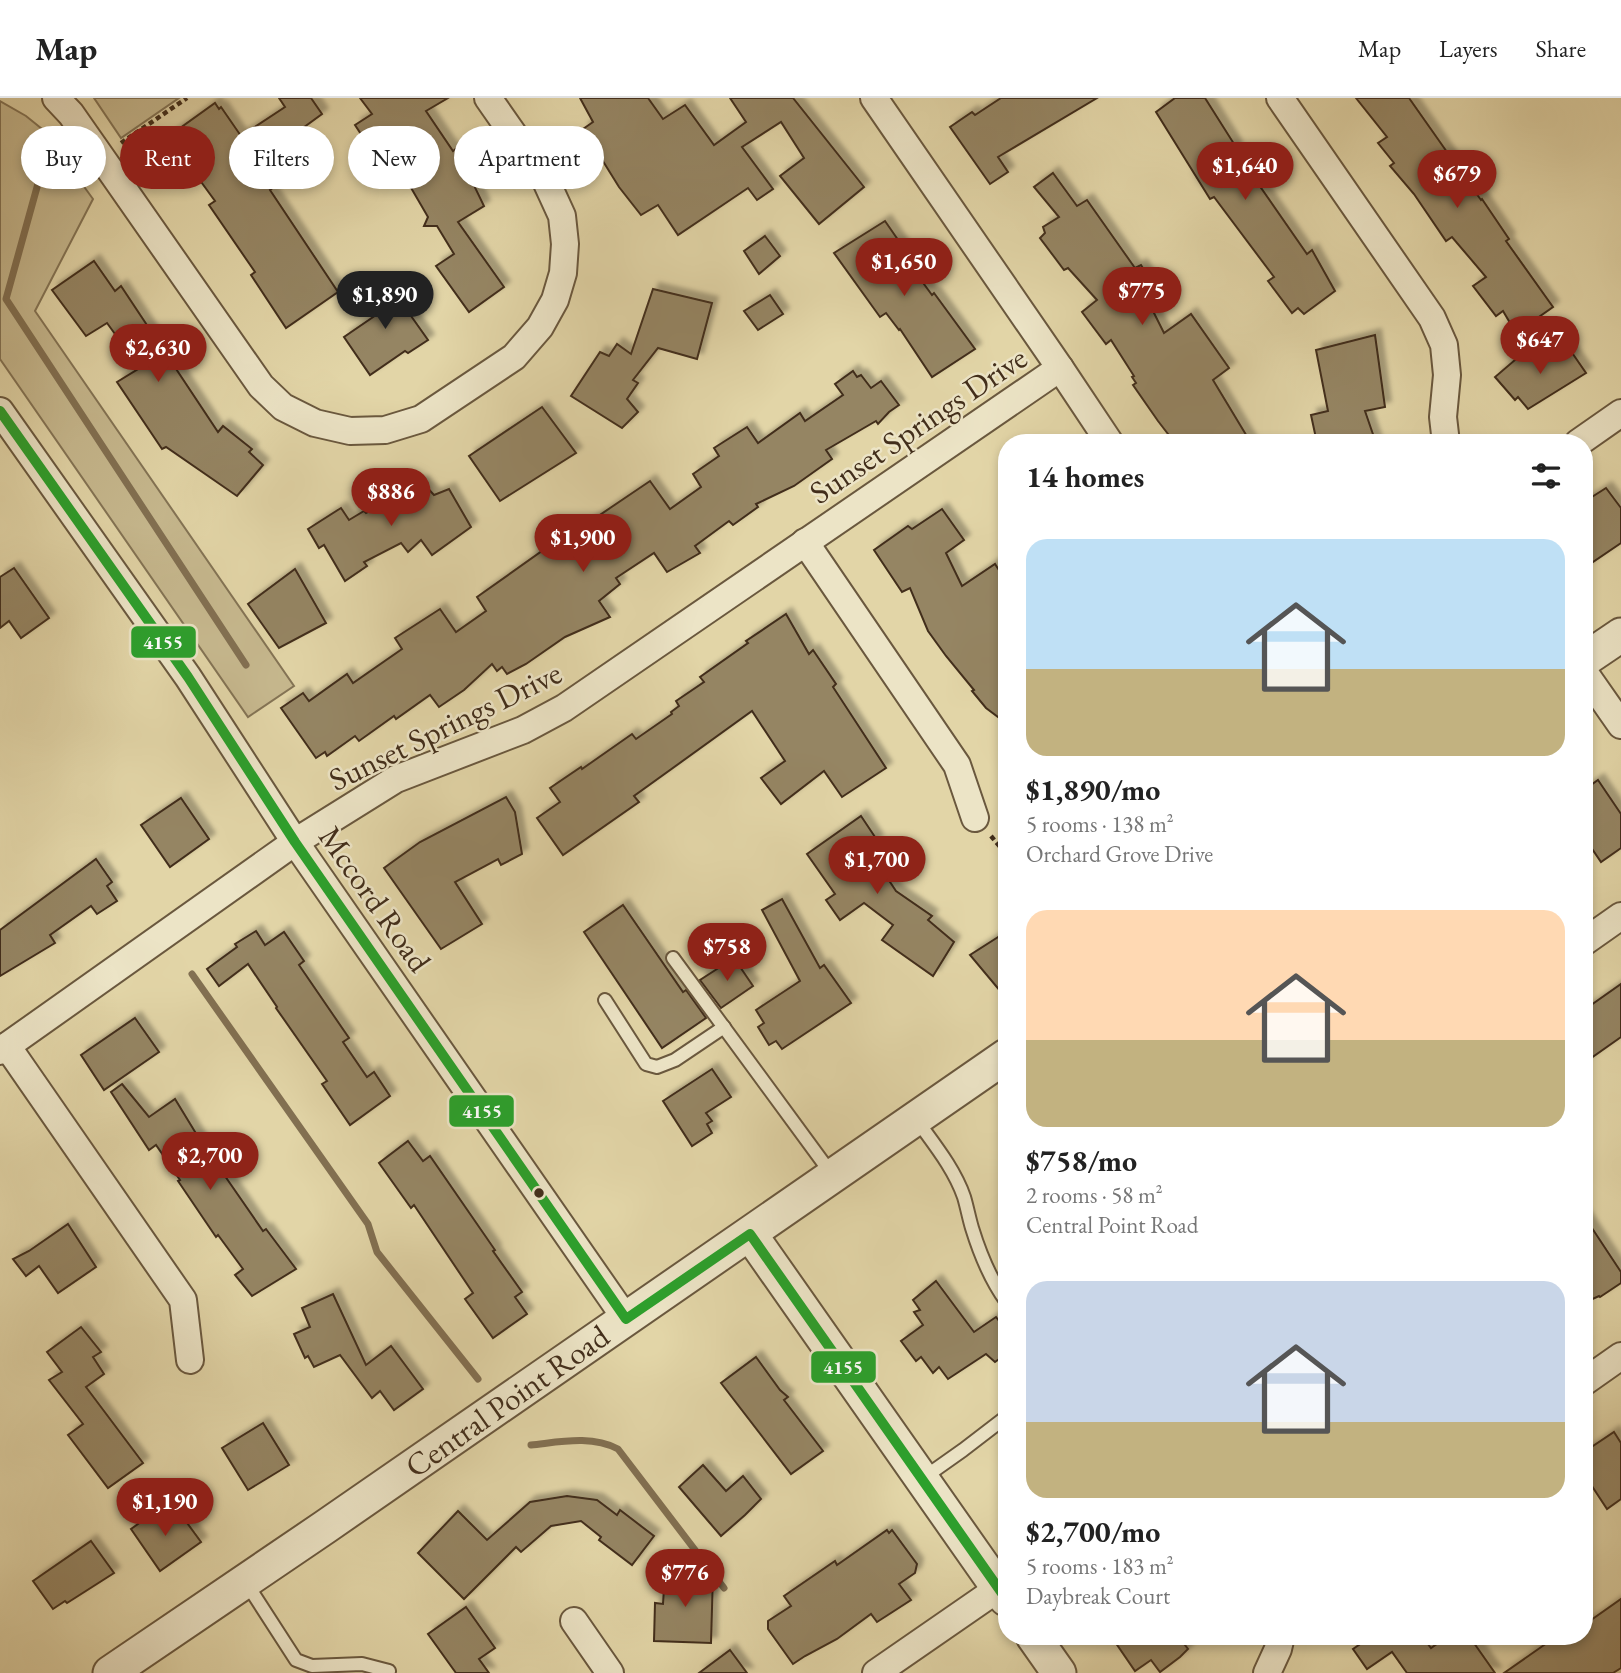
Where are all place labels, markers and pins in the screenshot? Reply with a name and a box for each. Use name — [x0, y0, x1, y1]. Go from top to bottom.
pin: $1,640 — [1188, 142, 1302, 202]
pin: $679 — [1416, 150, 1498, 210]
pin: $1,650 — [847, 238, 961, 298]
pin: $775 — [1101, 268, 1183, 327]
pin: $1,890 — [328, 272, 442, 331]
pin: $647 — [1499, 316, 1581, 376]
pin: $2,630 — [101, 324, 215, 384]
pin: $886 — [350, 468, 432, 528]
pin: $1,900 — [526, 514, 640, 574]
pin: $1,700 — [820, 836, 934, 896]
pin: $758 — [686, 924, 768, 983]
pin: $2,700 — [153, 1132, 267, 1192]
unlabelled marker — [532, 1186, 546, 1200]
pin: $1,190 — [108, 1478, 222, 1538]
pin: $776 — [644, 1550, 726, 1609]

